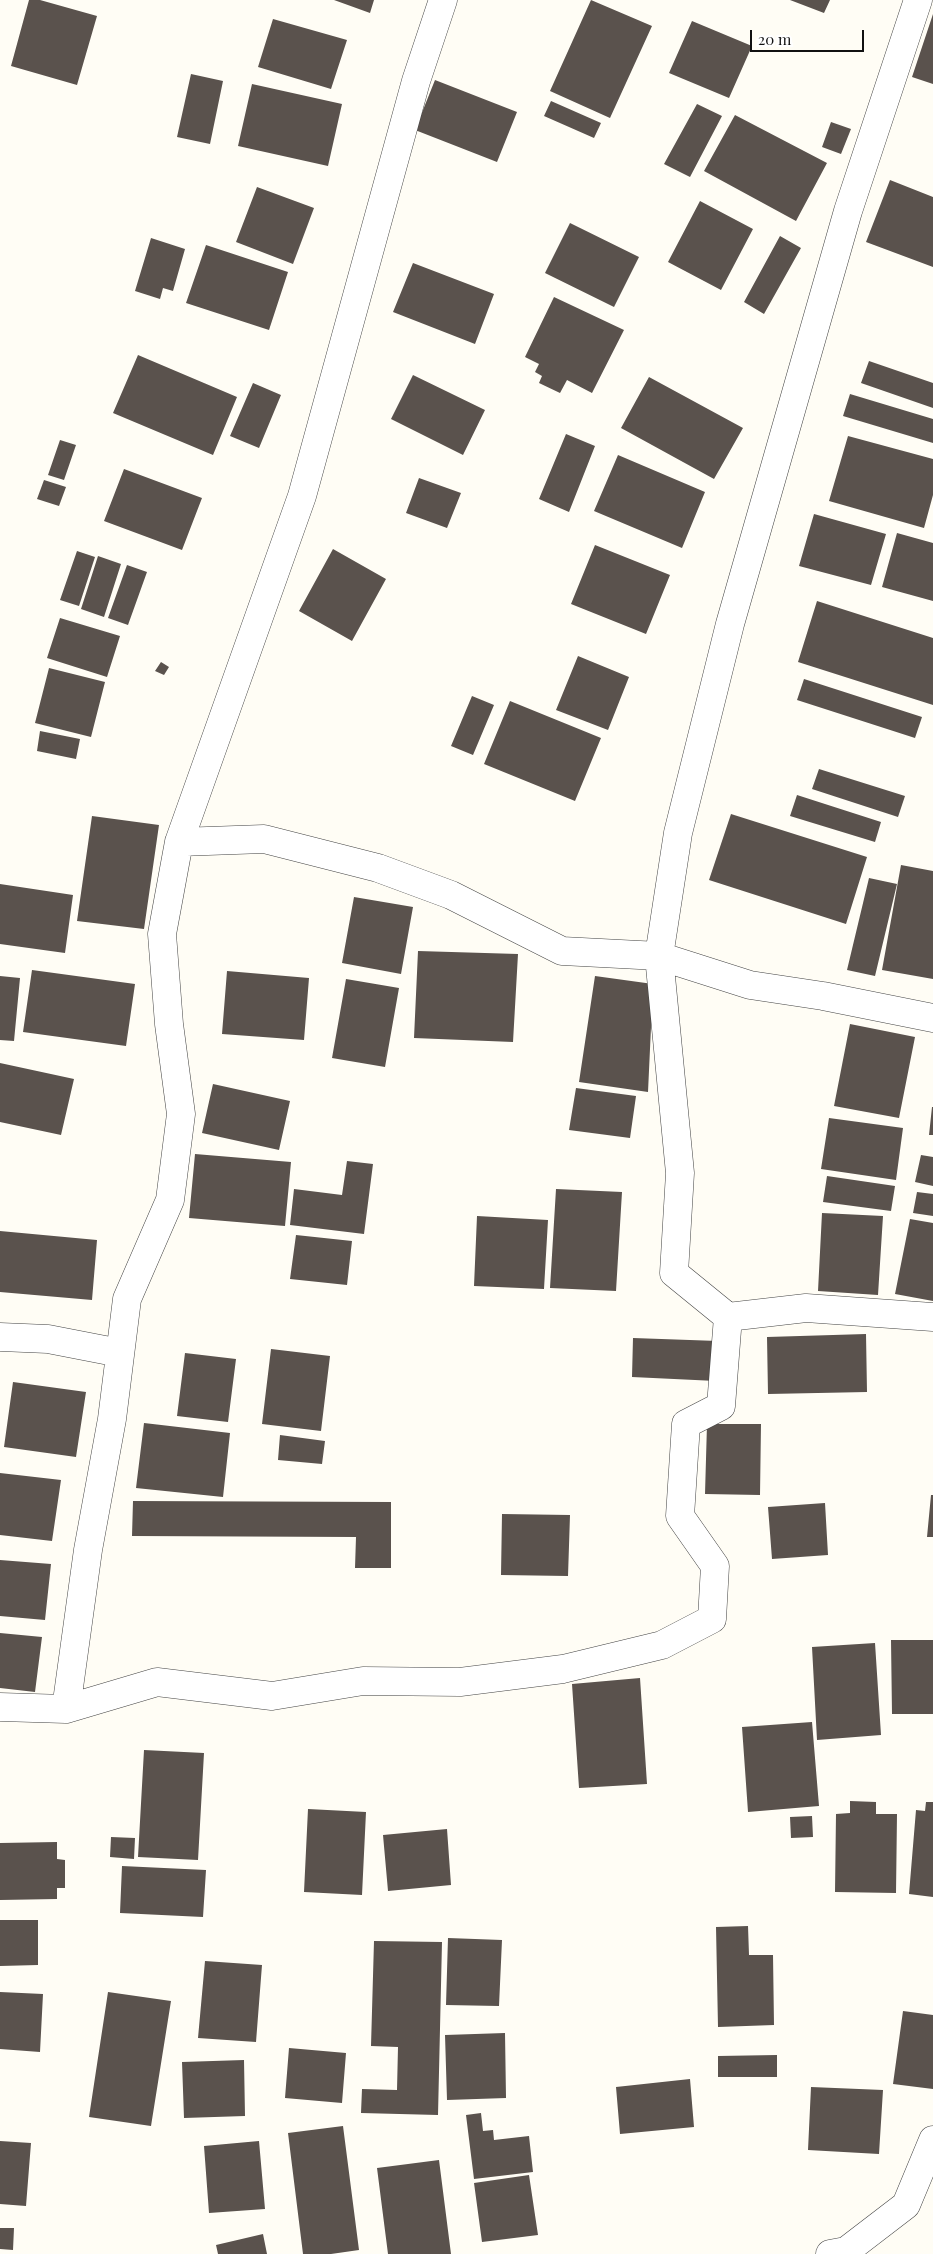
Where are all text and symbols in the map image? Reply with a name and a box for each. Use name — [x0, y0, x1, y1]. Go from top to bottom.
scale bar — [753, 20, 867, 52]
text: 20 m — [758, 29, 791, 49]

